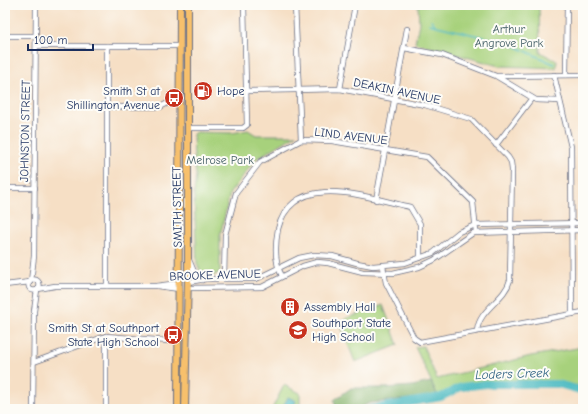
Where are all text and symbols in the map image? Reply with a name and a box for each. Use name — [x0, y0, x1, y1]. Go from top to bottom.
park label: Arthur Angrove Park — [475, 22, 543, 50]
scale bar — [28, 26, 93, 52]
text: 100 m — [34, 33, 67, 47]
street label: DEAKIN AVENUE — [352, 75, 442, 107]
street label: JOHNSTON STREET — [17, 79, 33, 182]
fuel station icon: Hope — [192, 80, 214, 102]
place label: Smith St at Shillington Avenue — [67, 84, 161, 112]
place label: Hope — [217, 84, 244, 98]
bus stop icon: Smith St at Shillington Avenue — [163, 87, 185, 109]
street label: LIND AVENUE — [314, 125, 388, 147]
park label: Melrose Park — [186, 153, 254, 167]
street label: SMITH STREET — [169, 166, 185, 248]
street label: BROOKE AVENUE — [169, 266, 261, 284]
building icon: Assembly Hall — [279, 296, 301, 318]
place label: Assembly Hall — [304, 300, 375, 314]
place label: Southport State High School — [312, 316, 391, 344]
school or university icon: Southport State High School — [287, 319, 309, 341]
place label: Smith St at Southport State High School — [48, 321, 160, 349]
bus stop icon: Smith St at Southport State High School — [162, 324, 184, 346]
water label: Loders Creek — [475, 365, 550, 382]

